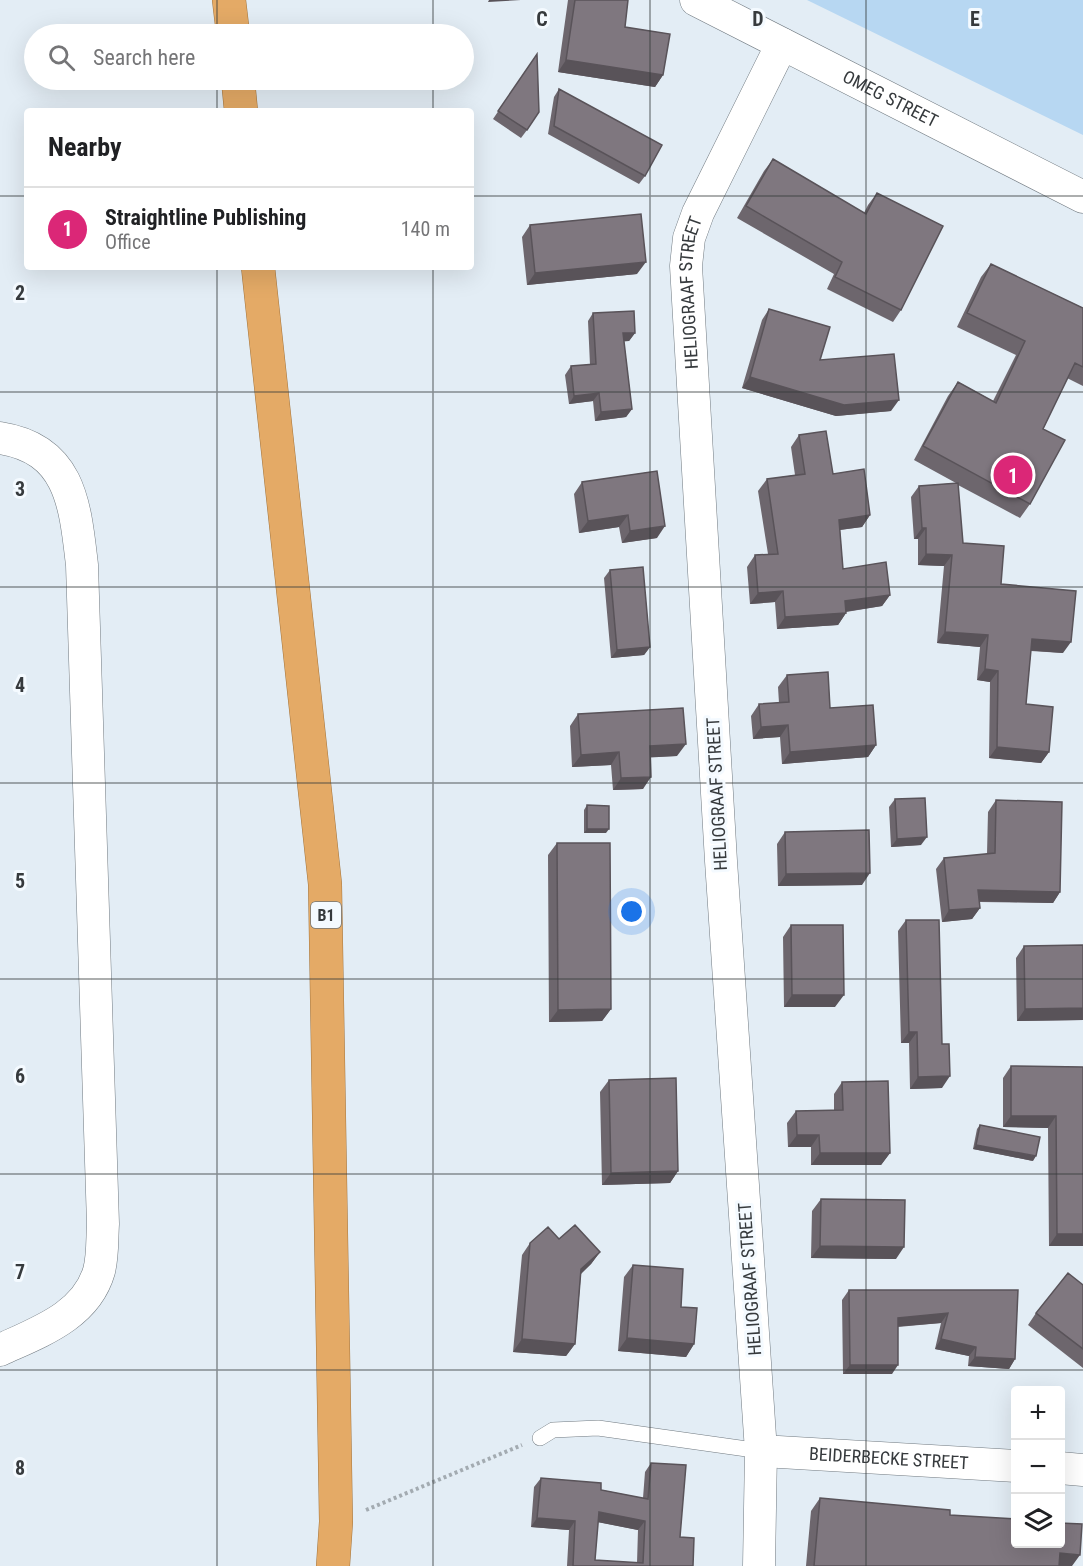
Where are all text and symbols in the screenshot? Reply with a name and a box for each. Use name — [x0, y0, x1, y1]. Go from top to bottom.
text: C — [536, 7, 548, 31]
text: D — [752, 7, 764, 31]
text: E — [970, 7, 980, 31]
search box — [24, 24, 474, 90]
icon: search — [45, 41, 78, 74]
text: Search here — [93, 45, 195, 70]
street label: OMEG STREET — [839, 66, 942, 131]
text: Nearby — [48, 132, 122, 162]
text: Straightline Publishing — [105, 205, 306, 230]
street label: HELIOGRAAF STREET — [675, 213, 706, 370]
text: 1 — [62, 217, 73, 241]
text: 140 m — [401, 217, 450, 241]
text: Office — [105, 230, 151, 254]
text: 2 — [15, 281, 25, 305]
pin: 1 — [994, 452, 1032, 498]
text: 3 — [15, 477, 25, 501]
text: 4 — [15, 673, 25, 697]
street label: HELIOGRAAF STREET — [702, 717, 731, 871]
text: 5 — [15, 869, 25, 893]
your location — [617, 897, 646, 926]
road number: B1 — [311, 902, 341, 928]
text: 6 — [15, 1064, 25, 1088]
street label: HELIOGRAAF STREET — [734, 1202, 765, 1356]
text: 7 — [15, 1260, 25, 1284]
map controls — [1011, 1386, 1065, 1548]
button: + — [1011, 1386, 1065, 1440]
button: − — [1011, 1440, 1065, 1494]
street label: BEIDERBECKE STREET — [808, 1443, 969, 1473]
text: 8 — [15, 1456, 25, 1480]
button: layers — [1011, 1494, 1065, 1548]

